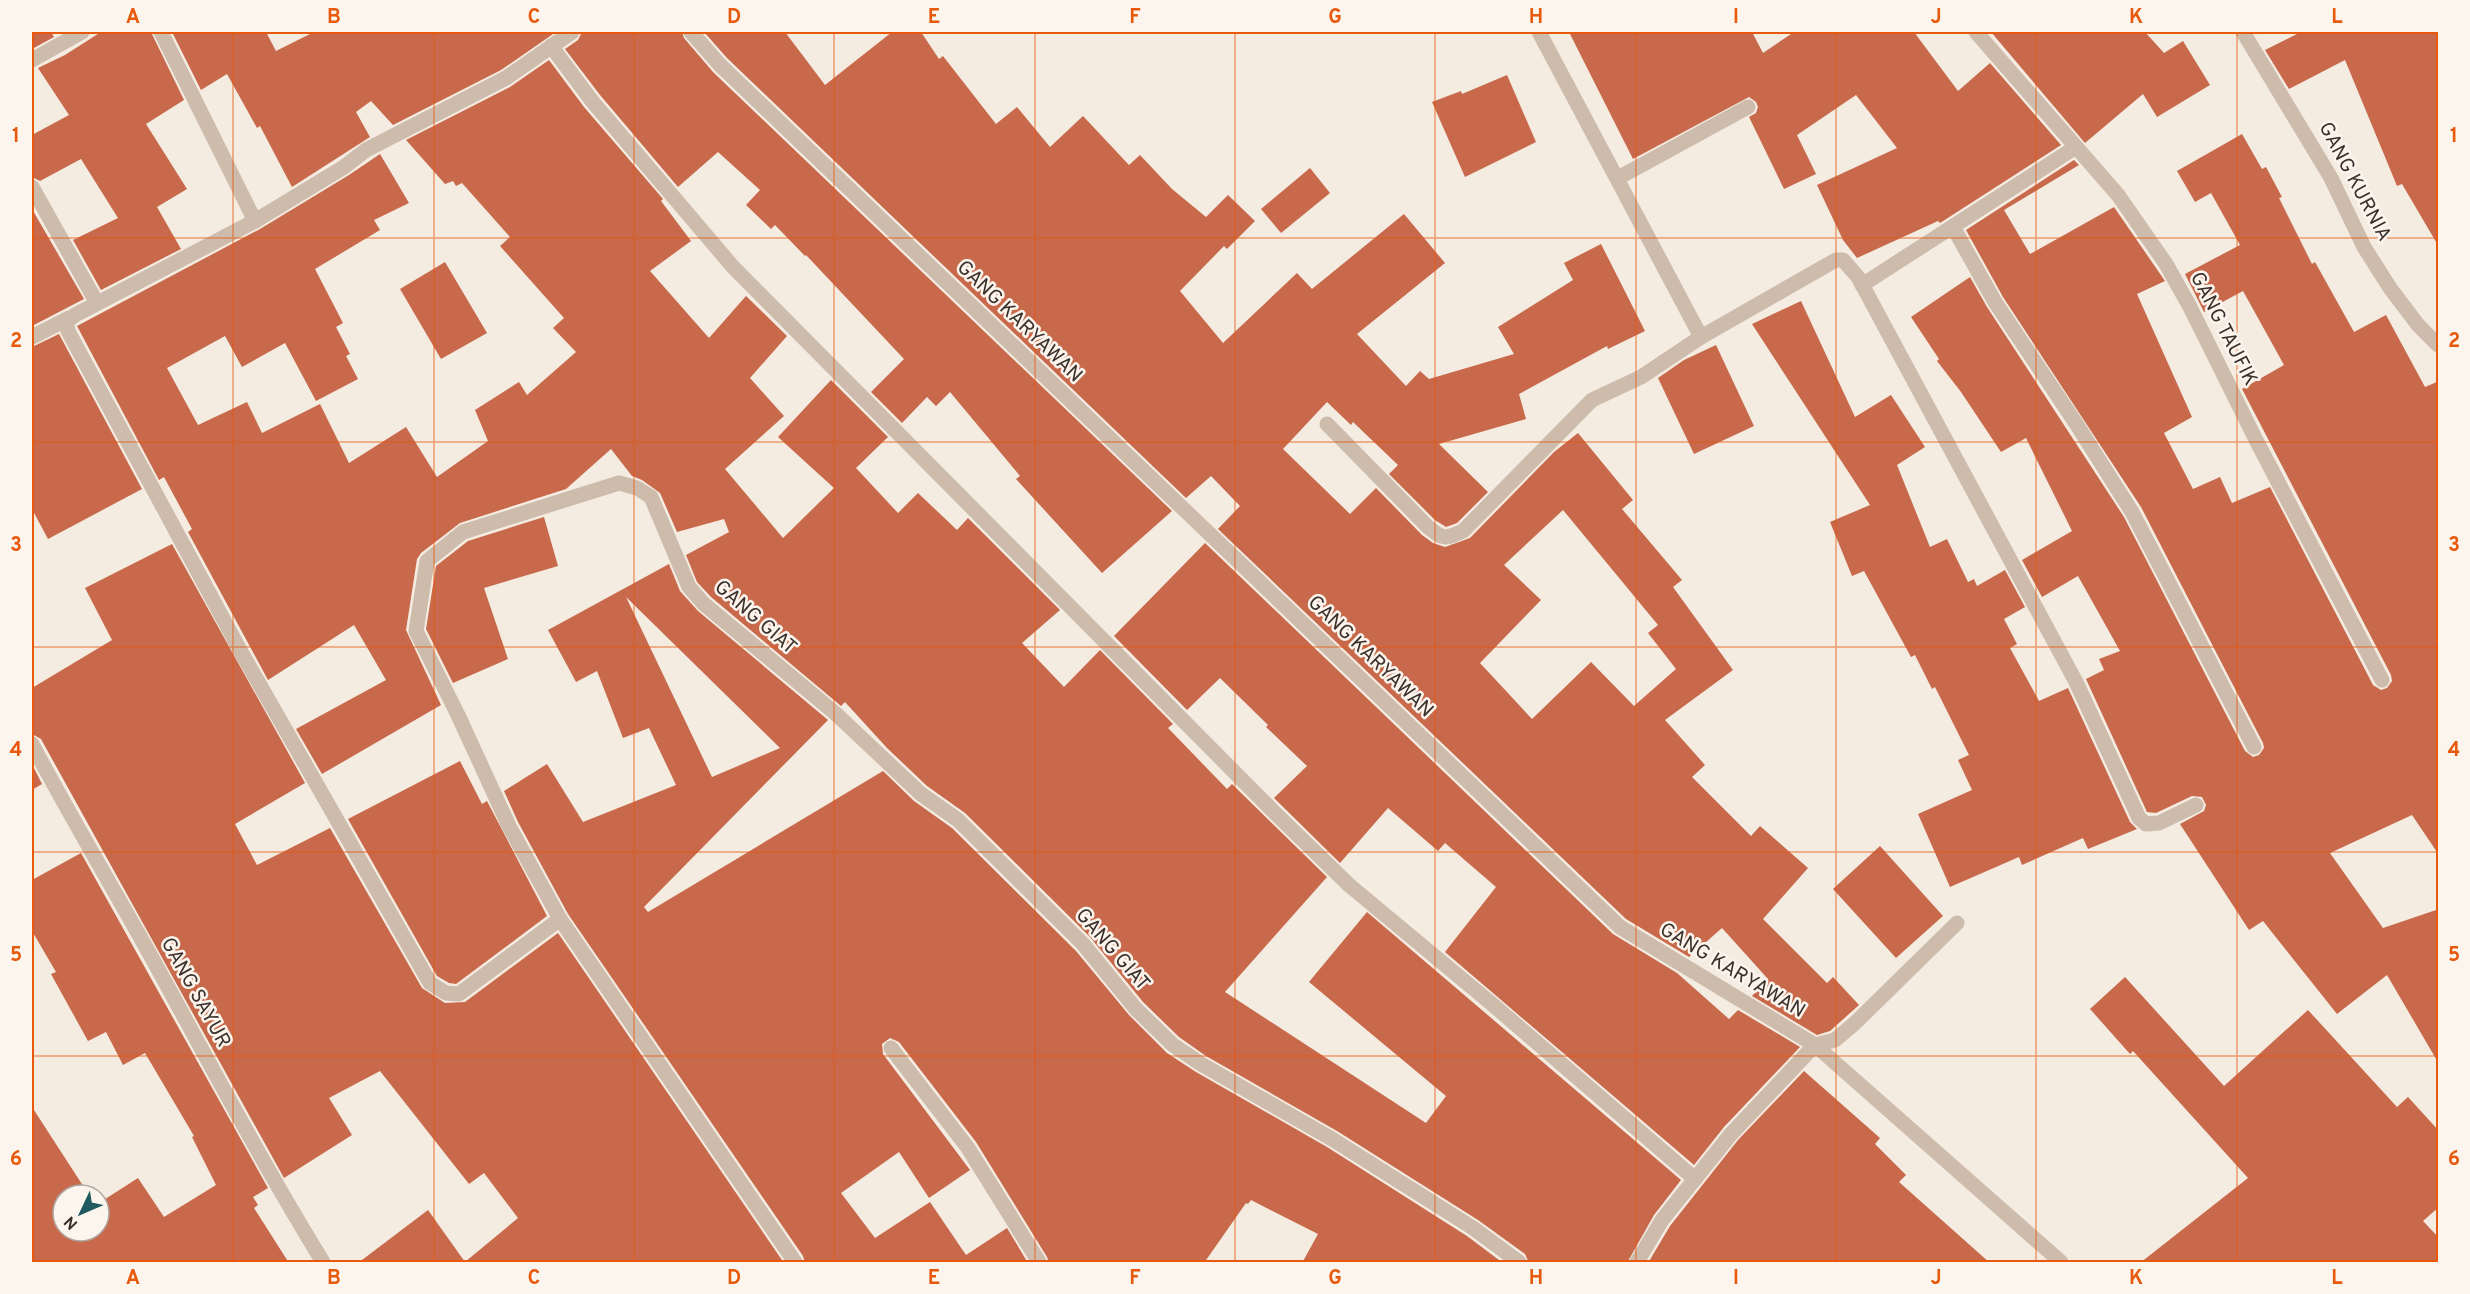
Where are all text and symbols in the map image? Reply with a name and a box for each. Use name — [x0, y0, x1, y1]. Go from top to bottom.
text: A — [126, 5, 140, 31]
text: B — [327, 5, 341, 31]
text: C — [528, 5, 540, 31]
text: D — [727, 5, 741, 31]
text: E — [928, 5, 940, 31]
text: F — [1129, 5, 1141, 31]
text: G — [1328, 5, 1342, 31]
text: H — [1529, 5, 1543, 31]
text: I — [1733, 5, 1739, 31]
text: J — [1930, 5, 1942, 31]
text: K — [2129, 5, 2143, 31]
text: L — [2331, 5, 2343, 31]
street label: GANG KURNIA — [2312, 118, 2396, 246]
text: 1 — [12, 124, 20, 150]
text: 1 — [2450, 124, 2458, 150]
street label: GANG KARYAWAN — [950, 255, 1088, 389]
street label: GANG TAUFIK — [2183, 268, 2263, 390]
text: 2 — [10, 329, 22, 355]
text: 2 — [2448, 329, 2460, 355]
text: 3 — [10, 533, 22, 559]
text: 3 — [2448, 533, 2460, 559]
street label: GANG GIAT — [708, 575, 802, 661]
street label: GANG KARYAWAN — [1301, 590, 1439, 724]
text: 4 — [10, 738, 22, 764]
text: 4 — [2448, 738, 2460, 764]
street label: GANG GIAT — [1069, 903, 1155, 997]
street label: GANG KARYAWAN — [1654, 917, 1810, 1025]
street label: GANG SAYUR — [154, 933, 236, 1053]
text: 5 — [10, 943, 22, 969]
text: 5 — [2448, 943, 2460, 969]
text: 6 — [10, 1147, 22, 1173]
text: 6 — [2448, 1147, 2460, 1173]
north arrow — [51, 1183, 111, 1243]
text: N — [60, 1211, 83, 1233]
text: A — [126, 1266, 140, 1292]
text: B — [327, 1266, 341, 1292]
text: C — [528, 1266, 540, 1292]
text: D — [727, 1266, 741, 1292]
text: E — [928, 1266, 940, 1292]
text: F — [1129, 1266, 1141, 1292]
text: G — [1328, 1266, 1342, 1292]
text: H — [1529, 1266, 1543, 1292]
text: I — [1733, 1266, 1739, 1292]
text: J — [1930, 1266, 1942, 1292]
text: K — [2129, 1266, 2143, 1292]
text: L — [2331, 1266, 2343, 1292]

